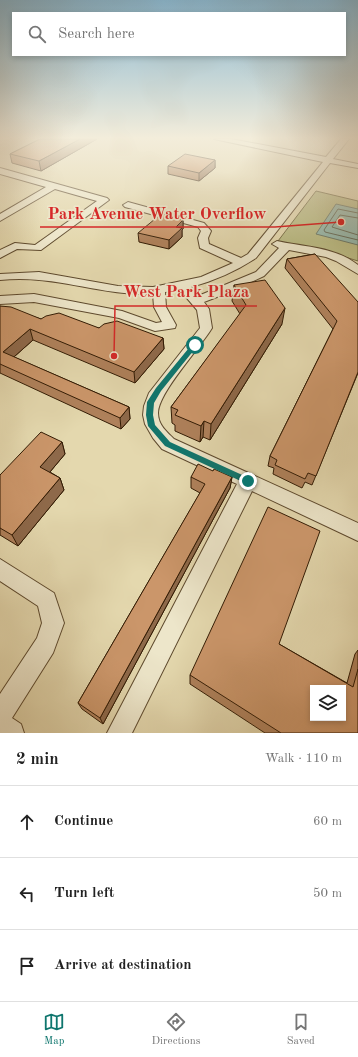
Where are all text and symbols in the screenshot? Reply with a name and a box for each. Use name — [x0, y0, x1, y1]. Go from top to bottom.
search box — [12, 12, 346, 56]
icon: search — [26, 23, 48, 45]
text: Search here — [58, 27, 135, 42]
callout: Park Avenue Water Overflow — [40, 198, 275, 227]
text: Park Avenue Water Overflow — [48, 206, 266, 223]
callout: West Park Plaza — [115, 277, 257, 306]
text: West Park Plaza — [123, 284, 250, 301]
route start — [186, 336, 204, 354]
route end — [239, 472, 257, 490]
map controls — [310, 685, 346, 721]
button: layers — [310, 685, 346, 721]
text: 2 min — [16, 751, 59, 768]
text: Walk · 110 m — [265, 752, 342, 765]
icon: ahead — [16, 811, 38, 833]
text: Continue — [54, 814, 113, 829]
text: 60 m — [313, 815, 342, 828]
icon: left — [16, 883, 38, 905]
text: Turn left — [54, 886, 114, 901]
text: 50 m — [313, 887, 342, 900]
icon: arrive — [16, 955, 38, 977]
text: Arrive at destination — [54, 958, 192, 973]
tab: Map — [43, 1011, 65, 1049]
tab: Directions — [152, 1011, 200, 1049]
tab: Saved — [287, 1011, 315, 1049]

